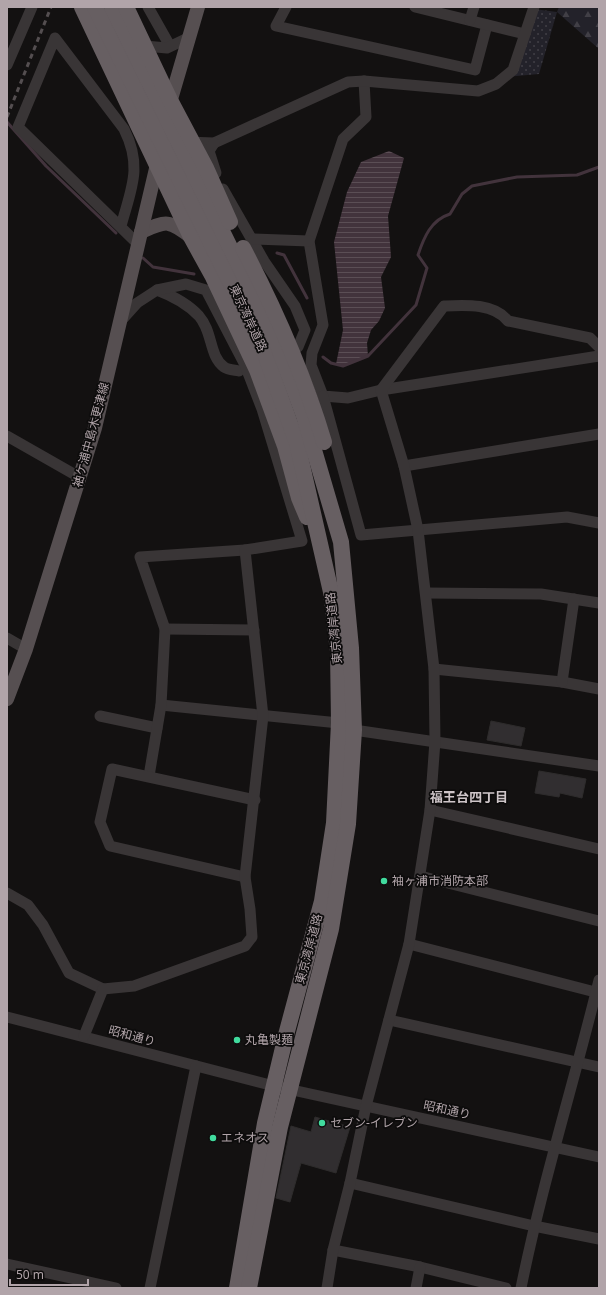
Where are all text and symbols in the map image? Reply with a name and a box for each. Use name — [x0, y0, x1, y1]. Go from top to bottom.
street label: 東京湾岸道路 — [226, 282, 271, 354]
street label: 袖ケ浦中島木更津線 — [68, 381, 113, 489]
street label: 東京湾岸道路 — [321, 591, 346, 665]
district label: 福王台四丁目 — [430, 788, 508, 806]
place label: 袖ヶ浦市消防本部 — [392, 872, 488, 889]
marker: 袖ヶ浦市消防本部 — [379, 876, 389, 886]
street label: 東京湾岸道路 — [291, 912, 326, 986]
street label: 昭和通り — [107, 1021, 158, 1050]
place label: 丸亀製麺 — [245, 1031, 293, 1048]
marker: 丸亀製麺 — [232, 1035, 242, 1045]
street label: 昭和通り — [422, 1096, 472, 1123]
place label: セブン-イレブン — [330, 1114, 418, 1131]
marker: セブン-イレブン — [317, 1118, 327, 1128]
place label: エネオス — [221, 1129, 269, 1146]
marker: エネオス — [208, 1133, 218, 1143]
scale bar — [10, 1261, 88, 1287]
text: 50 m — [16, 1266, 44, 1283]

